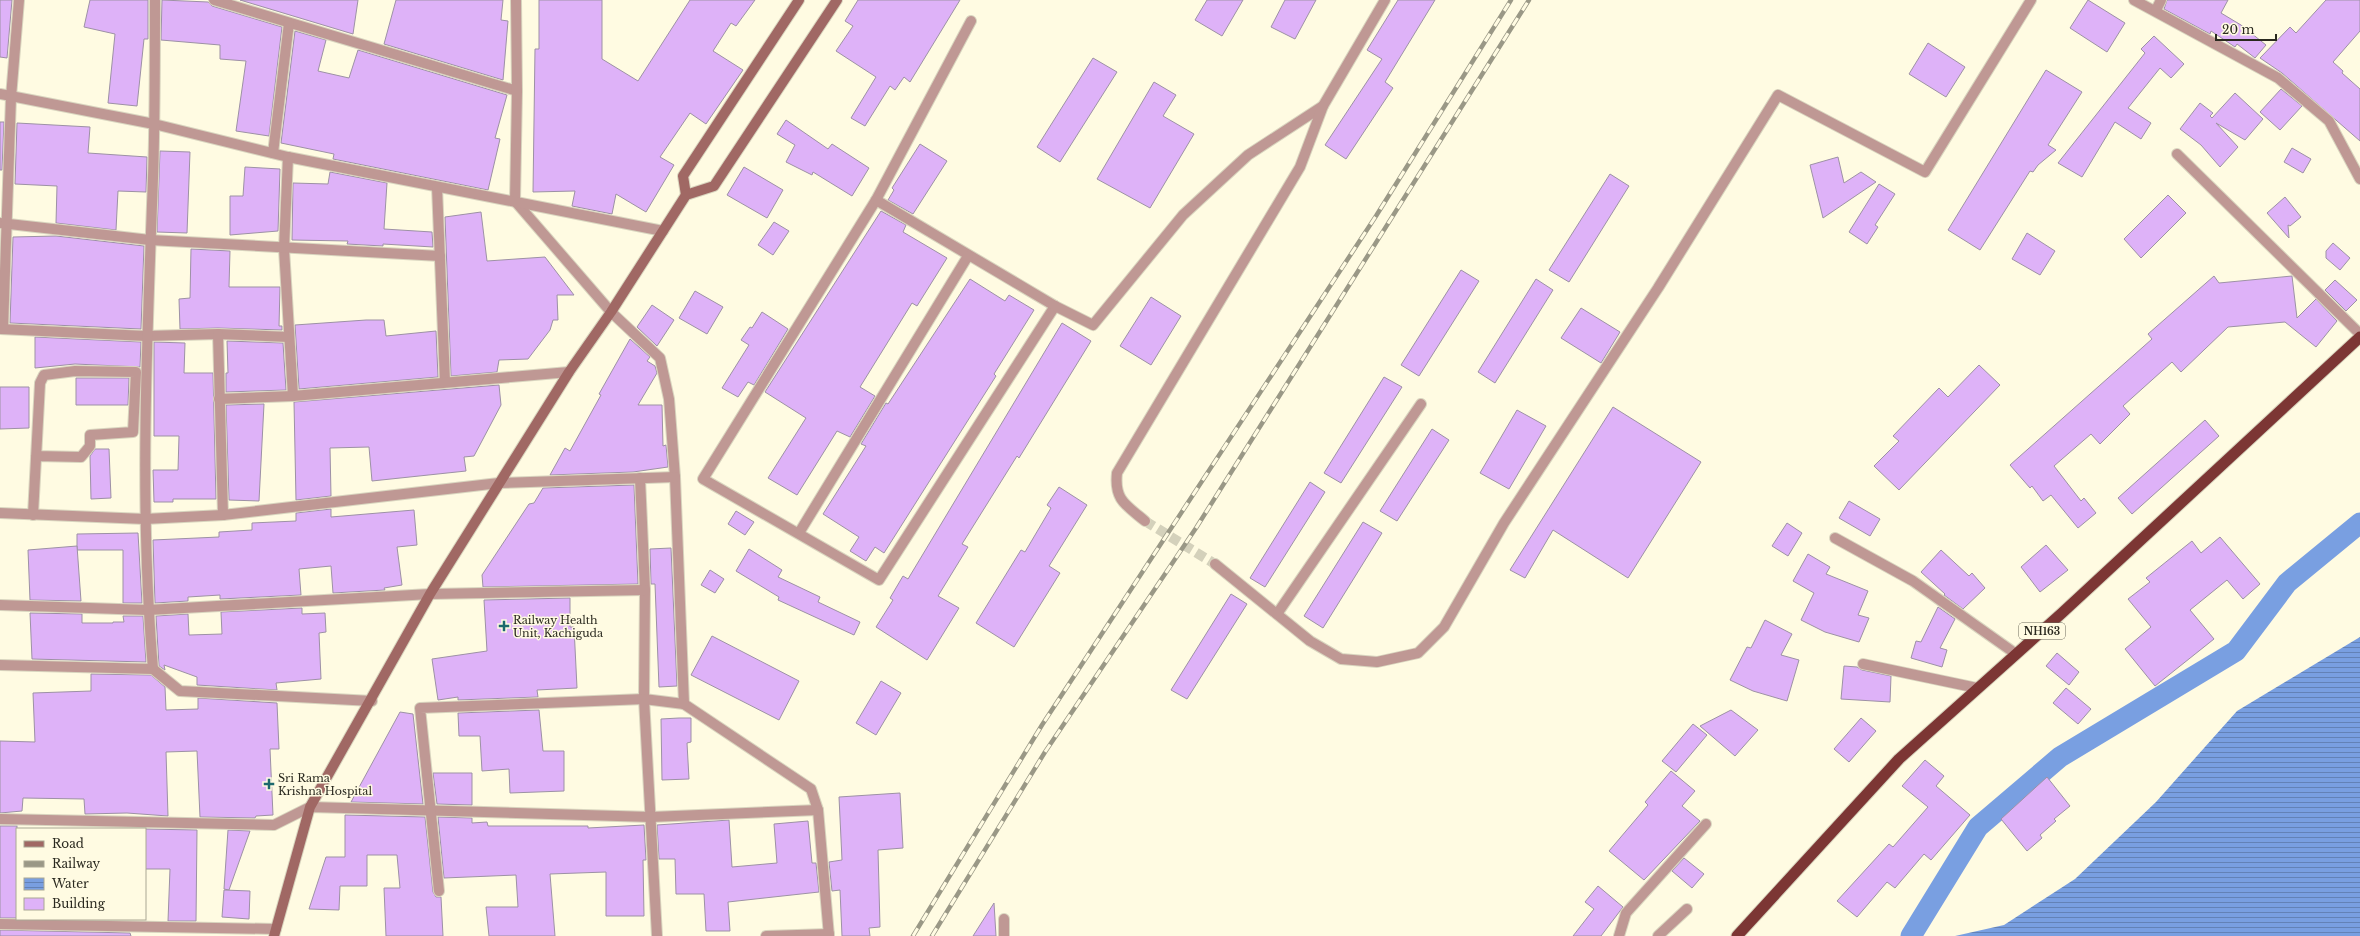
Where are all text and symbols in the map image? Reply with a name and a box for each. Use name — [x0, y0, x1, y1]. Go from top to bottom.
scale bar — [2216, 16, 2276, 42]
text: 20 m — [2222, 22, 2254, 37]
place label: Railway Health Unit, Kachiguda — [513, 613, 604, 640]
marker: Railway Health Unit, Kachiguda — [498, 620, 510, 632]
road number: NH163 — [2019, 623, 2065, 639]
place label: Sri Rama Krishna Hospital — [278, 771, 372, 798]
marker: Sri Rama Krishna Hospital — [263, 778, 275, 790]
legend — [16, 828, 146, 920]
text: Road — [52, 836, 84, 851]
text: Railway — [52, 856, 101, 871]
text: Water — [51, 876, 89, 891]
text: Building — [52, 896, 106, 911]

